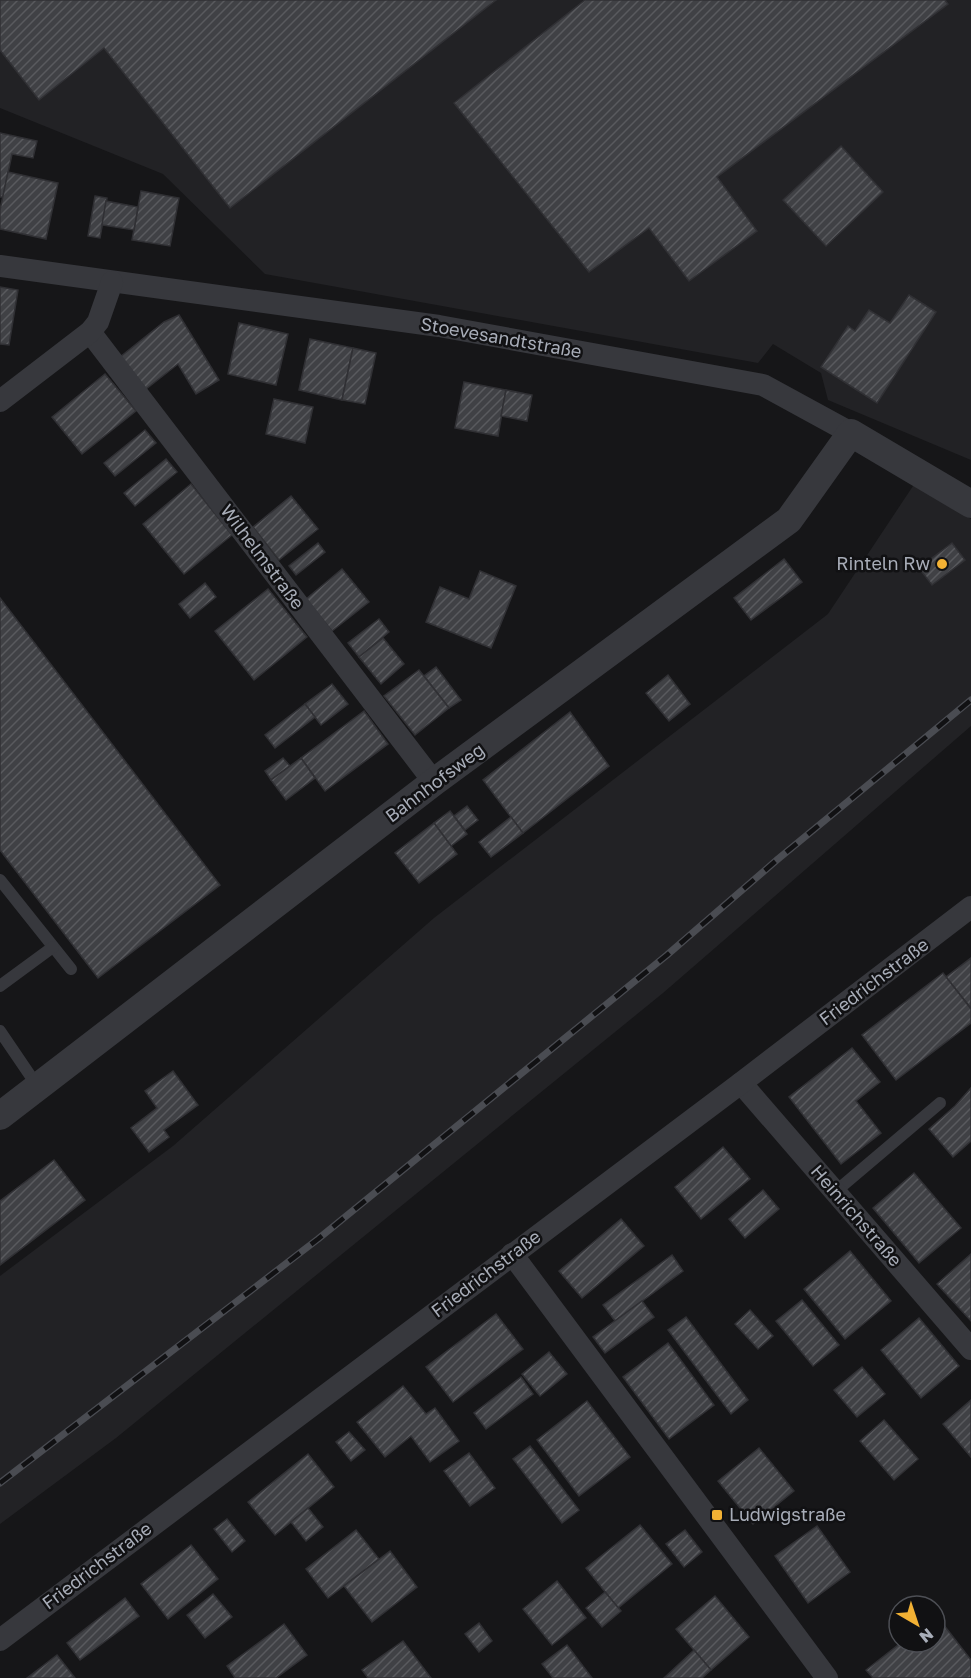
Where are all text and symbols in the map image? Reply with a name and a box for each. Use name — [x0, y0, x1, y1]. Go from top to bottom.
street label: Stoevesandtstraße — [419, 312, 583, 362]
street label: Wilhelmstraße — [216, 500, 309, 613]
place label: Rinteln Rw — [836, 552, 930, 574]
marker: Rinteln Rw — [935, 557, 949, 571]
street label: Bahnhofsweg — [381, 738, 488, 827]
street label: Friedrichstraße — [814, 933, 932, 1030]
street label: Heinrichstraße — [807, 1160, 907, 1271]
street label: Friedrichstraße — [426, 1225, 544, 1322]
place label: Ludwigstraße — [729, 1503, 846, 1525]
marker: Ludwigstraße — [710, 1508, 724, 1522]
street label: Friedrichstraße — [37, 1517, 155, 1614]
north arrow — [887, 1594, 947, 1654]
text: N — [915, 1624, 937, 1647]

